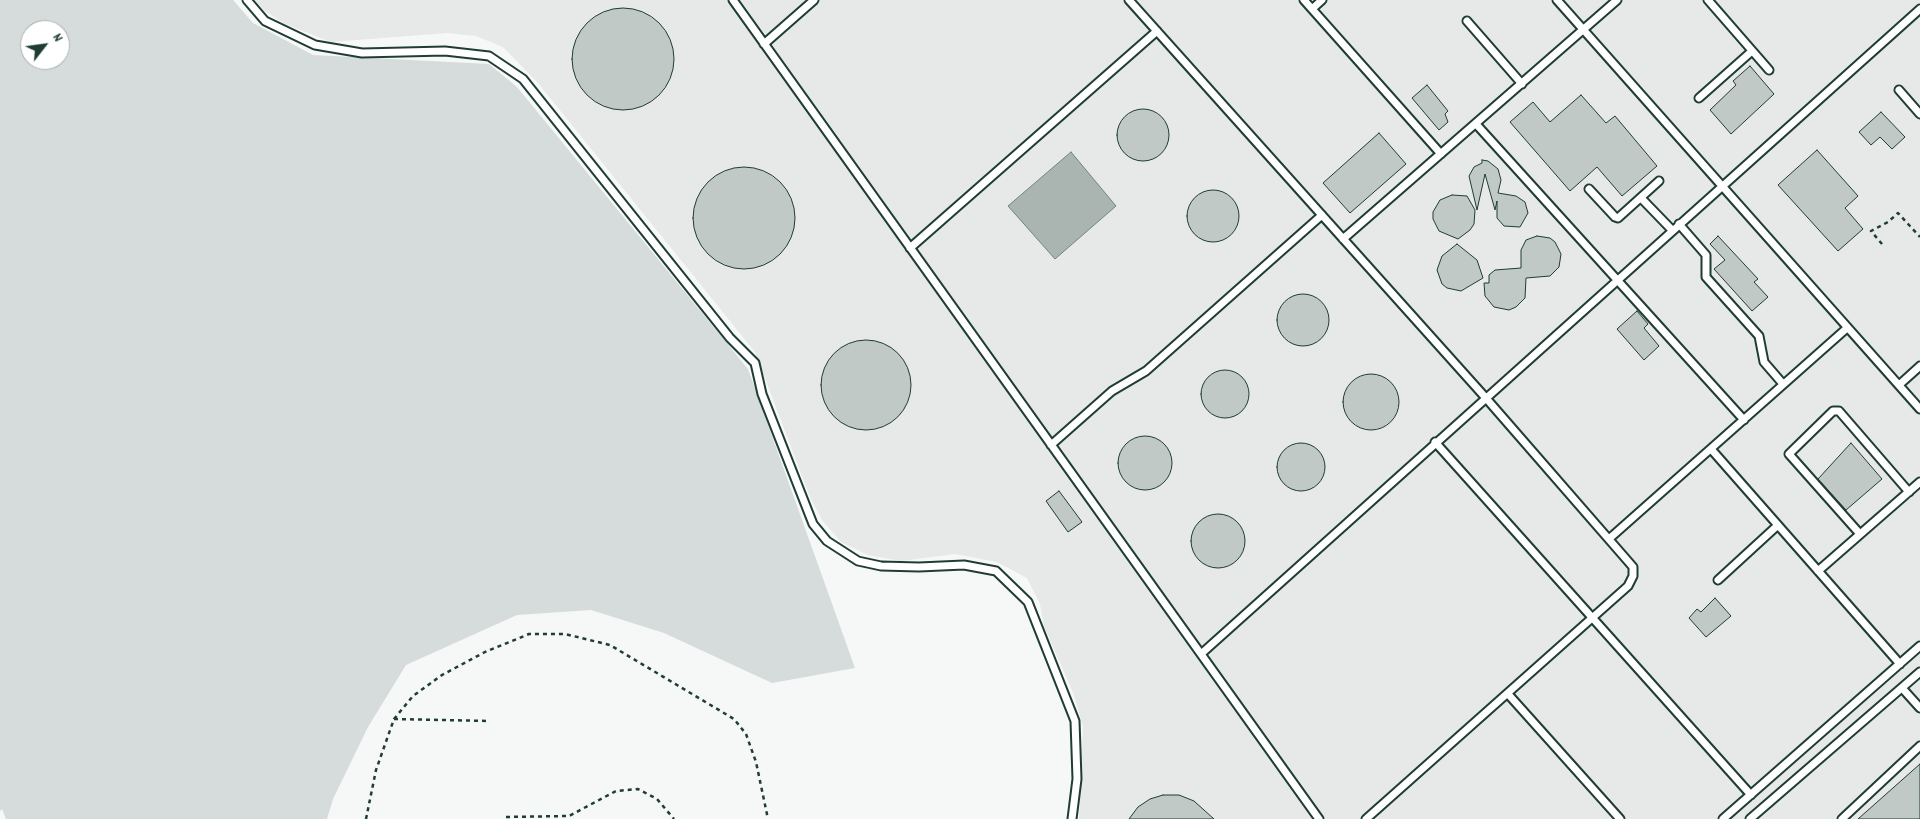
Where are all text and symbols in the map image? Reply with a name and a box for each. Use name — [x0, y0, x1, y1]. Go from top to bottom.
north arrow — [20, 20, 70, 70]
text: N — [47, 30, 68, 46]

